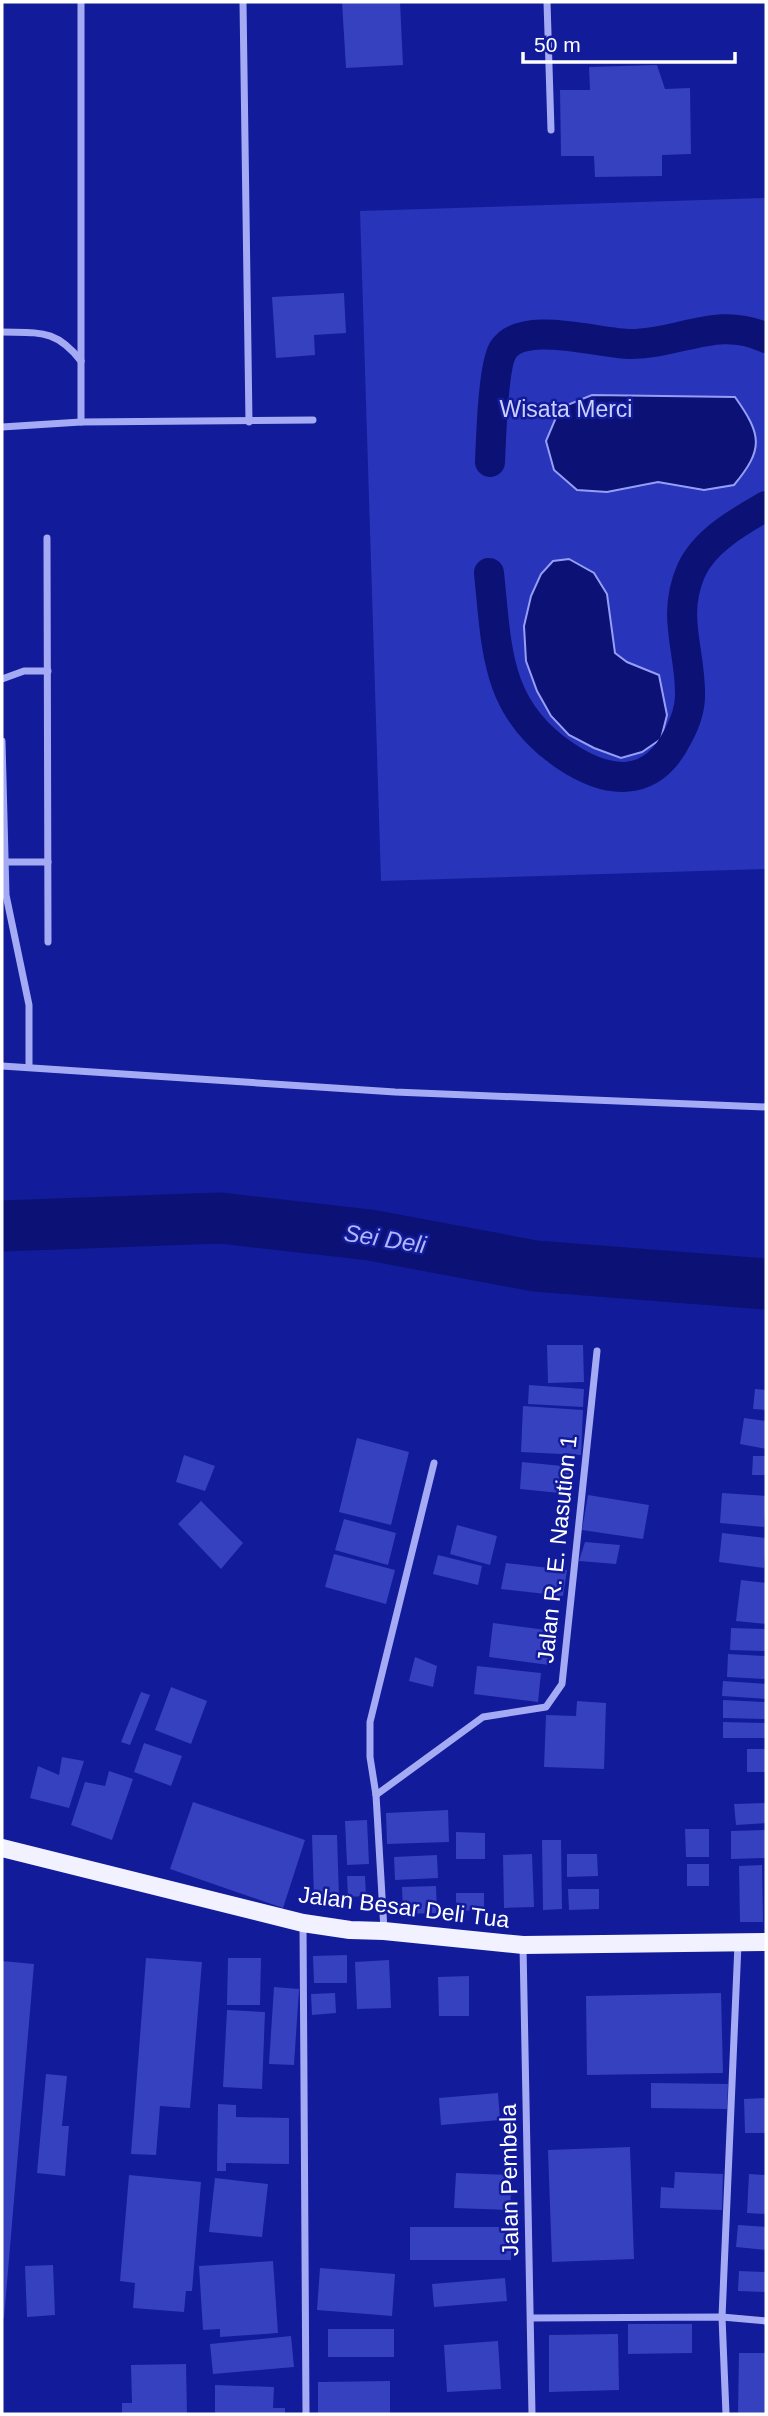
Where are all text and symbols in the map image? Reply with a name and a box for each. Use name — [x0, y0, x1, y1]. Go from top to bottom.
scale bar — [523, 21, 735, 65]
text: 50 m — [534, 33, 581, 56]
park label: Wisata Merci — [500, 396, 632, 422]
water label: Sei Deli — [342, 1219, 429, 1258]
street label: Jalan R. E. Nasution 1 — [532, 1434, 582, 1664]
street label: Jalan Besar Deli Tua — [297, 1881, 511, 1933]
street label: Jalan Pembela — [495, 2104, 523, 2256]

